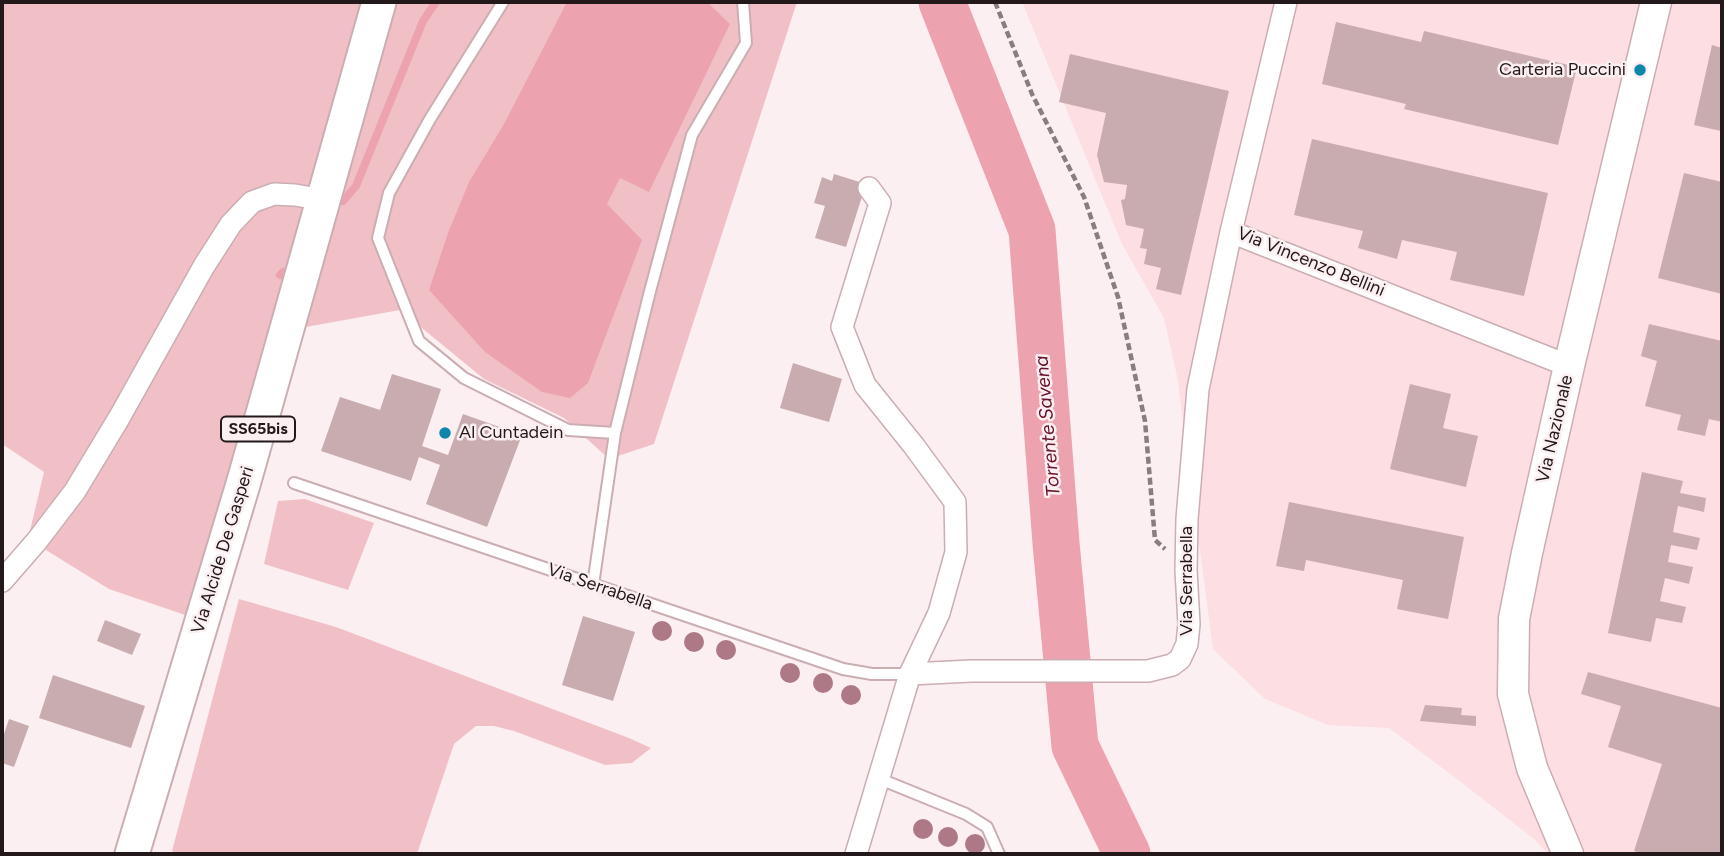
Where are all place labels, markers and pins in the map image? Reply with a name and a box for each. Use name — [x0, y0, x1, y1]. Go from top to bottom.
place label: Carteria Puccini — [1499, 59, 1626, 81]
marker: Carteria Puccini — [1632, 62, 1648, 78]
place label: Al Cuntadein — [459, 422, 563, 444]
marker: Al Cuntadein — [437, 425, 453, 441]

